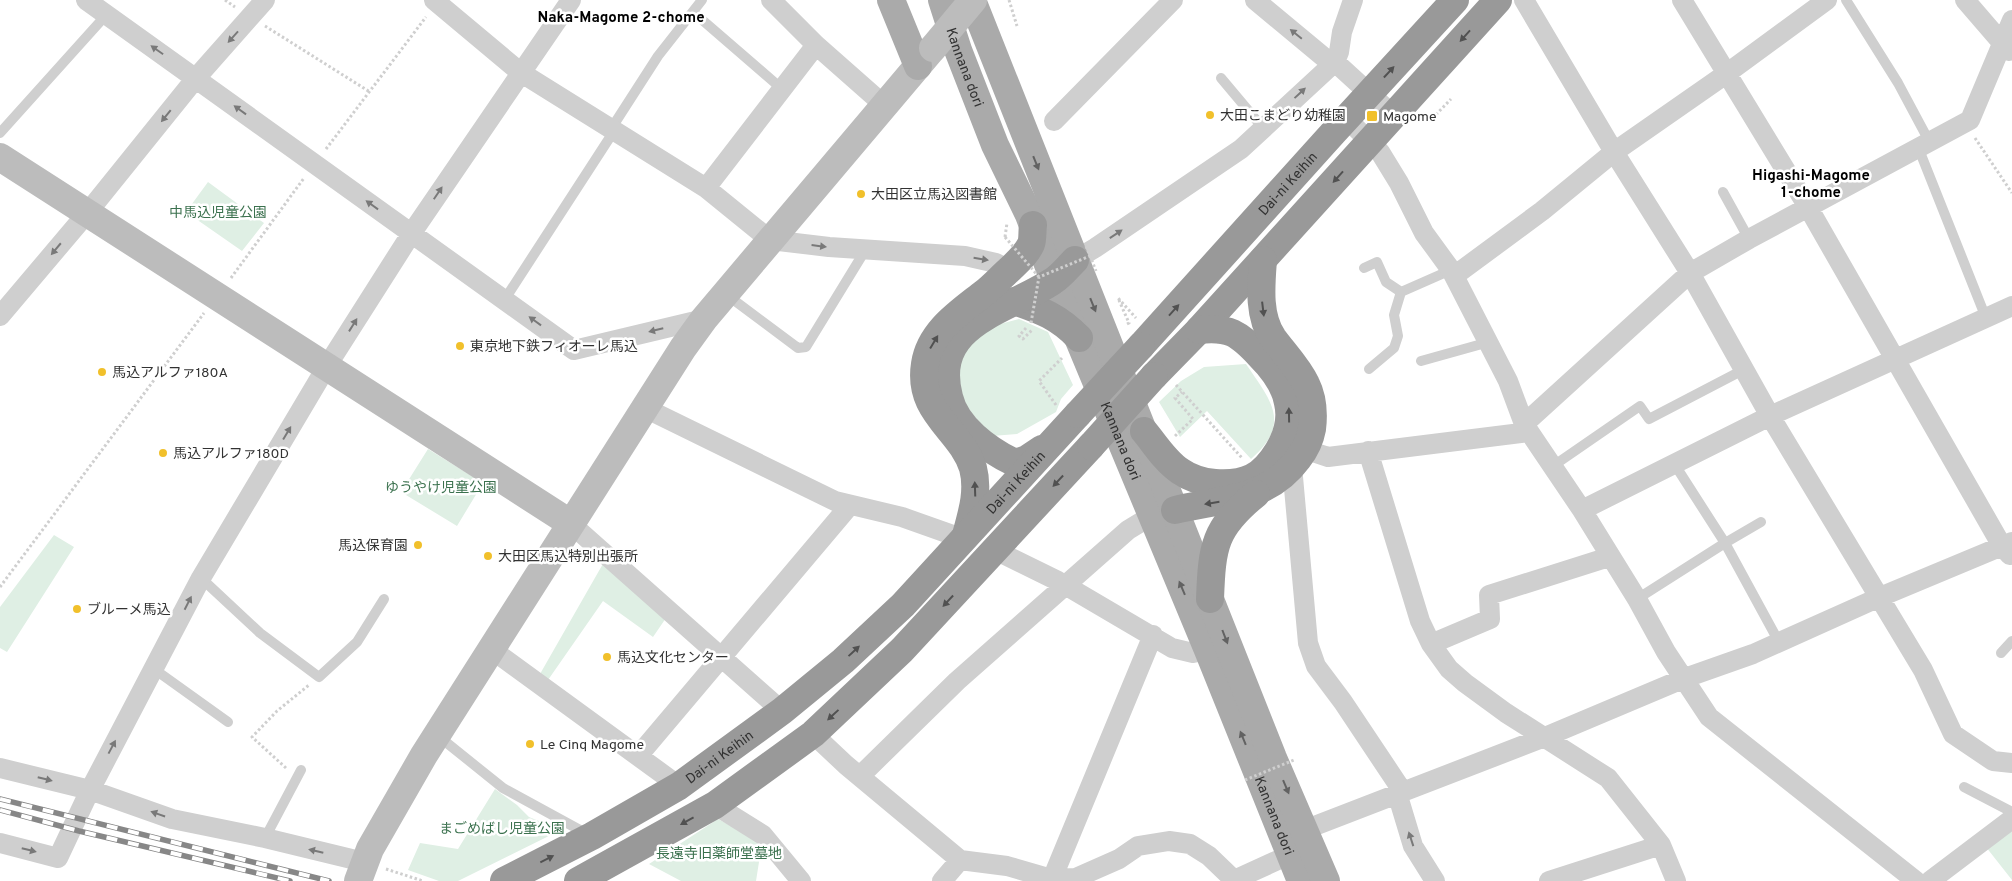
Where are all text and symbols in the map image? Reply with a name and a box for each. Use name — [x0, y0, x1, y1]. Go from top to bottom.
district label: Naka-Magome 2-chome — [537, 9, 705, 28]
street label: Kannana dori — [941, 26, 986, 110]
one-way arrow — [1290, 29, 1303, 40]
one-way arrow — [227, 30, 239, 42]
one-way arrow — [1459, 30, 1471, 42]
one-way arrow — [150, 45, 163, 55]
one-way arrow — [1383, 67, 1395, 79]
one-way arrow — [1294, 87, 1306, 99]
one-way arrow — [233, 105, 247, 115]
place label: 大田こまどり幼稚園 — [1220, 108, 1346, 125]
one-way arrow — [160, 109, 171, 122]
marker: 大田こまどり幼稚園 — [1204, 109, 1216, 121]
marker: Magome — [1365, 109, 1379, 123]
place label: Magome — [1383, 109, 1437, 126]
street label: Dai-ni Keihin — [1256, 149, 1322, 220]
one-way arrow — [1032, 156, 1040, 171]
district label: Higashi-Magome 1-chome — [1752, 167, 1870, 203]
one-way arrow — [1332, 171, 1344, 183]
one-way arrow — [434, 187, 443, 200]
place label: 大田区立馬込図書館 — [871, 187, 997, 204]
marker: 大田区立馬込図書館 — [855, 188, 867, 200]
one-way arrow — [365, 200, 379, 210]
park label: 中馬込児童公園 — [169, 205, 267, 222]
one-way arrow — [1109, 229, 1123, 239]
one-way arrow — [811, 242, 827, 250]
one-way arrow — [50, 243, 62, 255]
one-way arrow — [973, 255, 989, 263]
one-way arrow — [1089, 298, 1097, 313]
one-way arrow — [1259, 301, 1267, 317]
one-way arrow — [1169, 303, 1180, 316]
one-way arrow — [529, 316, 542, 327]
one-way arrow — [348, 319, 358, 332]
one-way arrow — [649, 326, 664, 334]
one-way arrow — [929, 336, 938, 349]
place label: 東京地下鉄フィオーレ馬込 — [470, 339, 638, 356]
marker: 東京地下鉄フィオーレ馬込 — [454, 340, 466, 352]
place label: 馬込アルファ180A — [112, 365, 228, 382]
marker: 馬込アルファ180A — [96, 366, 108, 378]
street label: Kannana dori — [1096, 400, 1143, 483]
one-way arrow — [1285, 406, 1293, 422]
one-way arrow — [283, 426, 292, 439]
place label: 馬込アルファ180D — [173, 446, 289, 463]
marker: 馬込アルファ180D — [157, 447, 169, 459]
street label: Dai-ni Keihin — [983, 448, 1050, 518]
one-way arrow — [1052, 475, 1064, 487]
park label: ゆうやけ児童公園 — [385, 480, 497, 497]
one-way arrow — [971, 481, 979, 497]
one-way arrow — [1203, 499, 1219, 507]
place label: 馬込保育園 — [338, 538, 408, 555]
marker: 馬込保育園 — [412, 539, 424, 551]
place label: 大田区馬込特別出張所 — [498, 549, 638, 566]
marker: 大田区馬込特別出張所 — [482, 550, 494, 562]
one-way arrow — [1177, 581, 1185, 595]
one-way arrow — [942, 595, 954, 607]
one-way arrow — [184, 596, 192, 611]
place label: ブルーメ馬込 — [87, 601, 170, 619]
marker: ブルーメ馬込 — [71, 603, 83, 615]
one-way arrow — [1222, 629, 1230, 644]
one-way arrow — [848, 645, 860, 657]
place label: 馬込文化センター — [617, 650, 729, 667]
marker: 馬込文化センター — [601, 651, 613, 663]
one-way arrow — [827, 709, 839, 721]
street label: Dai-ni Keihin — [683, 728, 757, 788]
one-way arrow — [1239, 731, 1246, 746]
place label: Le Cinq Magome — [540, 737, 644, 754]
marker: Le Cinq Magome — [524, 738, 536, 750]
one-way arrow — [108, 740, 117, 754]
street label: Kannana dori — [1250, 774, 1297, 858]
one-way arrow — [37, 775, 52, 783]
one-way arrow — [1282, 780, 1290, 794]
one-way arrow — [150, 810, 165, 818]
one-way arrow — [681, 816, 694, 825]
park label: まごめばし児童公園 — [439, 820, 565, 838]
one-way arrow — [1407, 832, 1414, 847]
park label: 長遠寺旧薬師堂墓地 — [656, 846, 782, 863]
one-way arrow — [21, 847, 36, 855]
one-way arrow — [309, 847, 324, 855]
one-way arrow — [540, 855, 554, 863]

